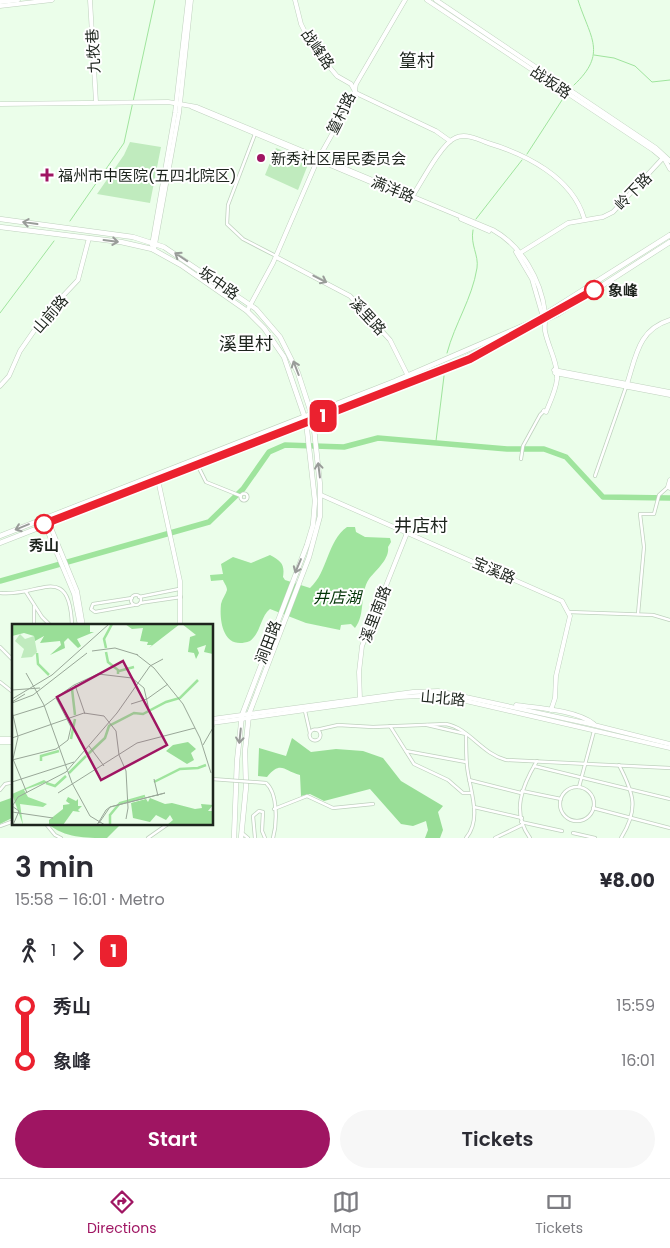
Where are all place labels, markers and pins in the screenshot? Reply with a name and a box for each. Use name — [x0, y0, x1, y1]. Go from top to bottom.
place label: 新秀社区居民委员会 — [271, 148, 406, 169]
marker: 新秀社区居民委员会 — [255, 152, 267, 164]
place label: 福州市中医院(五四北院区) — [58, 165, 237, 186]
marker: 福州市中医院(五四北院区) — [40, 168, 54, 182]
marker: 象峰 — [584, 280, 604, 300]
place label: 象峰 — [608, 280, 638, 301]
marker: 秀山 — [34, 514, 54, 534]
place label: 秀山 — [29, 535, 59, 556]

